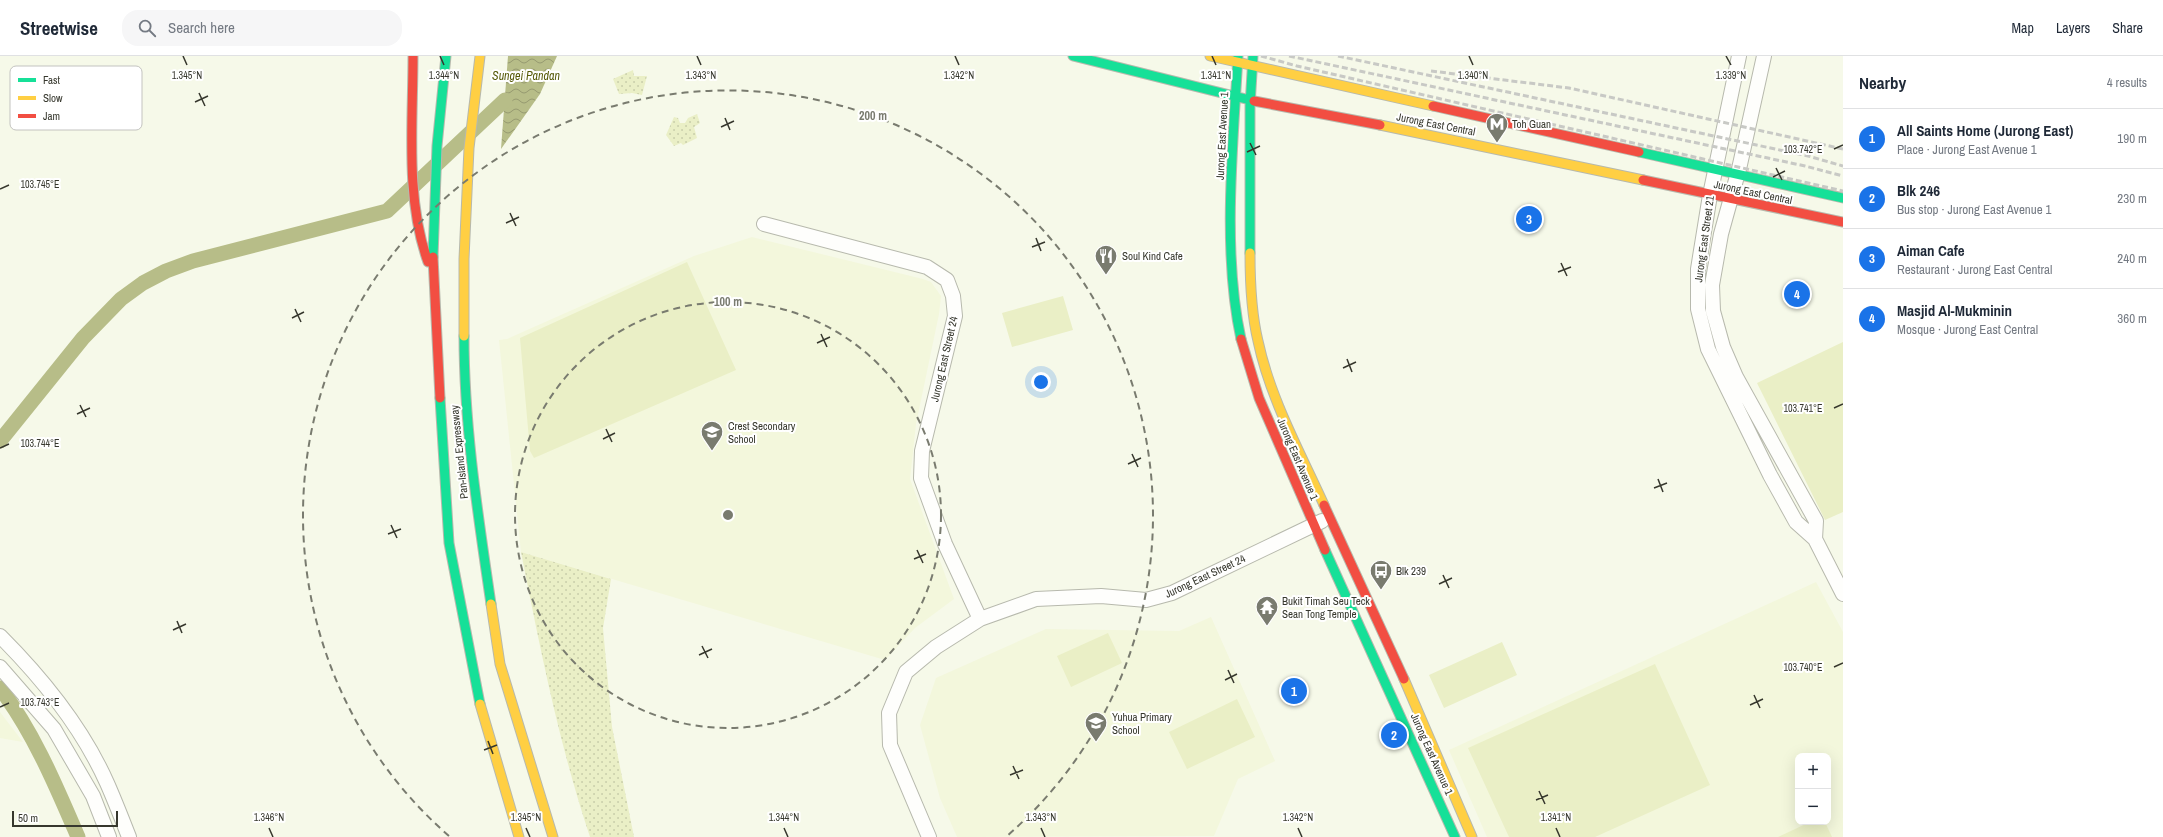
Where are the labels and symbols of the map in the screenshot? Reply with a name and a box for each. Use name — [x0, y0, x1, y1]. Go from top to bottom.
legend — [10, 66, 142, 130]
water label: Sungei Pandan — [492, 68, 560, 84]
text: 1.345°N — [172, 69, 202, 82]
text: 1.344°N — [429, 69, 459, 82]
text: 1.343°N — [686, 69, 716, 82]
text: 1.342°N — [944, 69, 974, 82]
text: 1.341°N — [1201, 69, 1231, 82]
text: 1.340°N — [1458, 69, 1488, 82]
text: 1.339°N — [1716, 69, 1746, 82]
text: Fast — [43, 73, 61, 87]
text: Slow — [43, 91, 63, 105]
street label: Jurong East Avenue 1 — [1213, 92, 1231, 180]
text: 200 m — [859, 108, 887, 124]
text: Jam — [43, 109, 60, 123]
street label: Jurong East Central — [1396, 110, 1476, 138]
metro station icon: Toh Guan — [1484, 111, 1510, 144]
place label: Toh Guan — [1512, 117, 1551, 131]
text: 103.742°E — [1783, 143, 1823, 156]
street label: Jurong East Central — [1713, 177, 1793, 207]
text: 103.745°E — [20, 178, 60, 191]
street label: Jurong East Street 21 — [1691, 195, 1717, 283]
pin: 3 — [1516, 204, 1542, 234]
restaurant icon: Soul Kind Cafe — [1093, 243, 1119, 276]
place label: Soul Kind Cafe — [1122, 249, 1183, 263]
pin: 4 — [1784, 279, 1810, 309]
text: 100 m — [714, 294, 742, 310]
street label: Jurong East Street 24 — [927, 315, 961, 403]
your location — [1031, 372, 1051, 392]
text: 103.741°E — [1783, 402, 1823, 415]
street label: Pan-Island Expressway — [447, 404, 471, 500]
street label: Jurong East Avenue 1 — [1274, 416, 1322, 502]
school or university icon: Crest Secondary School — [699, 419, 725, 452]
place label: Crest Secondary School — [728, 419, 796, 446]
text: 103.744°E — [20, 437, 60, 450]
centre of rings — [721, 508, 735, 522]
street label: Jurong East Street 24 — [1162, 551, 1248, 601]
bus stop icon: Blk 239 — [1368, 558, 1394, 591]
place label: Blk 239 — [1396, 564, 1426, 578]
temple icon: Bukit Timah Seu Teck Sean Tong Temple — [1254, 594, 1280, 627]
place label: Bukit Timah Seu Teck Sean Tong Temple — [1282, 594, 1370, 621]
text: 103.740°E — [1783, 661, 1823, 674]
pin: 1 — [1281, 676, 1307, 706]
text: 103.743°E — [20, 696, 60, 709]
school or university icon: Yuhua Primary School — [1083, 710, 1109, 743]
place label: Yuhua Primary School — [1112, 710, 1172, 737]
street label: Jurong East Avenue 1 — [1408, 711, 1456, 797]
pin: 2 — [1381, 720, 1407, 750]
scale bar — [12, 809, 118, 828]
text: 1.346°N — [254, 811, 284, 824]
text: 1.345°N — [511, 811, 541, 824]
text: 1.344°N — [769, 811, 799, 824]
text: 1.343°N — [1026, 811, 1056, 824]
text: 1.342°N — [1283, 811, 1313, 824]
text: 1.341°N — [1541, 811, 1571, 824]

